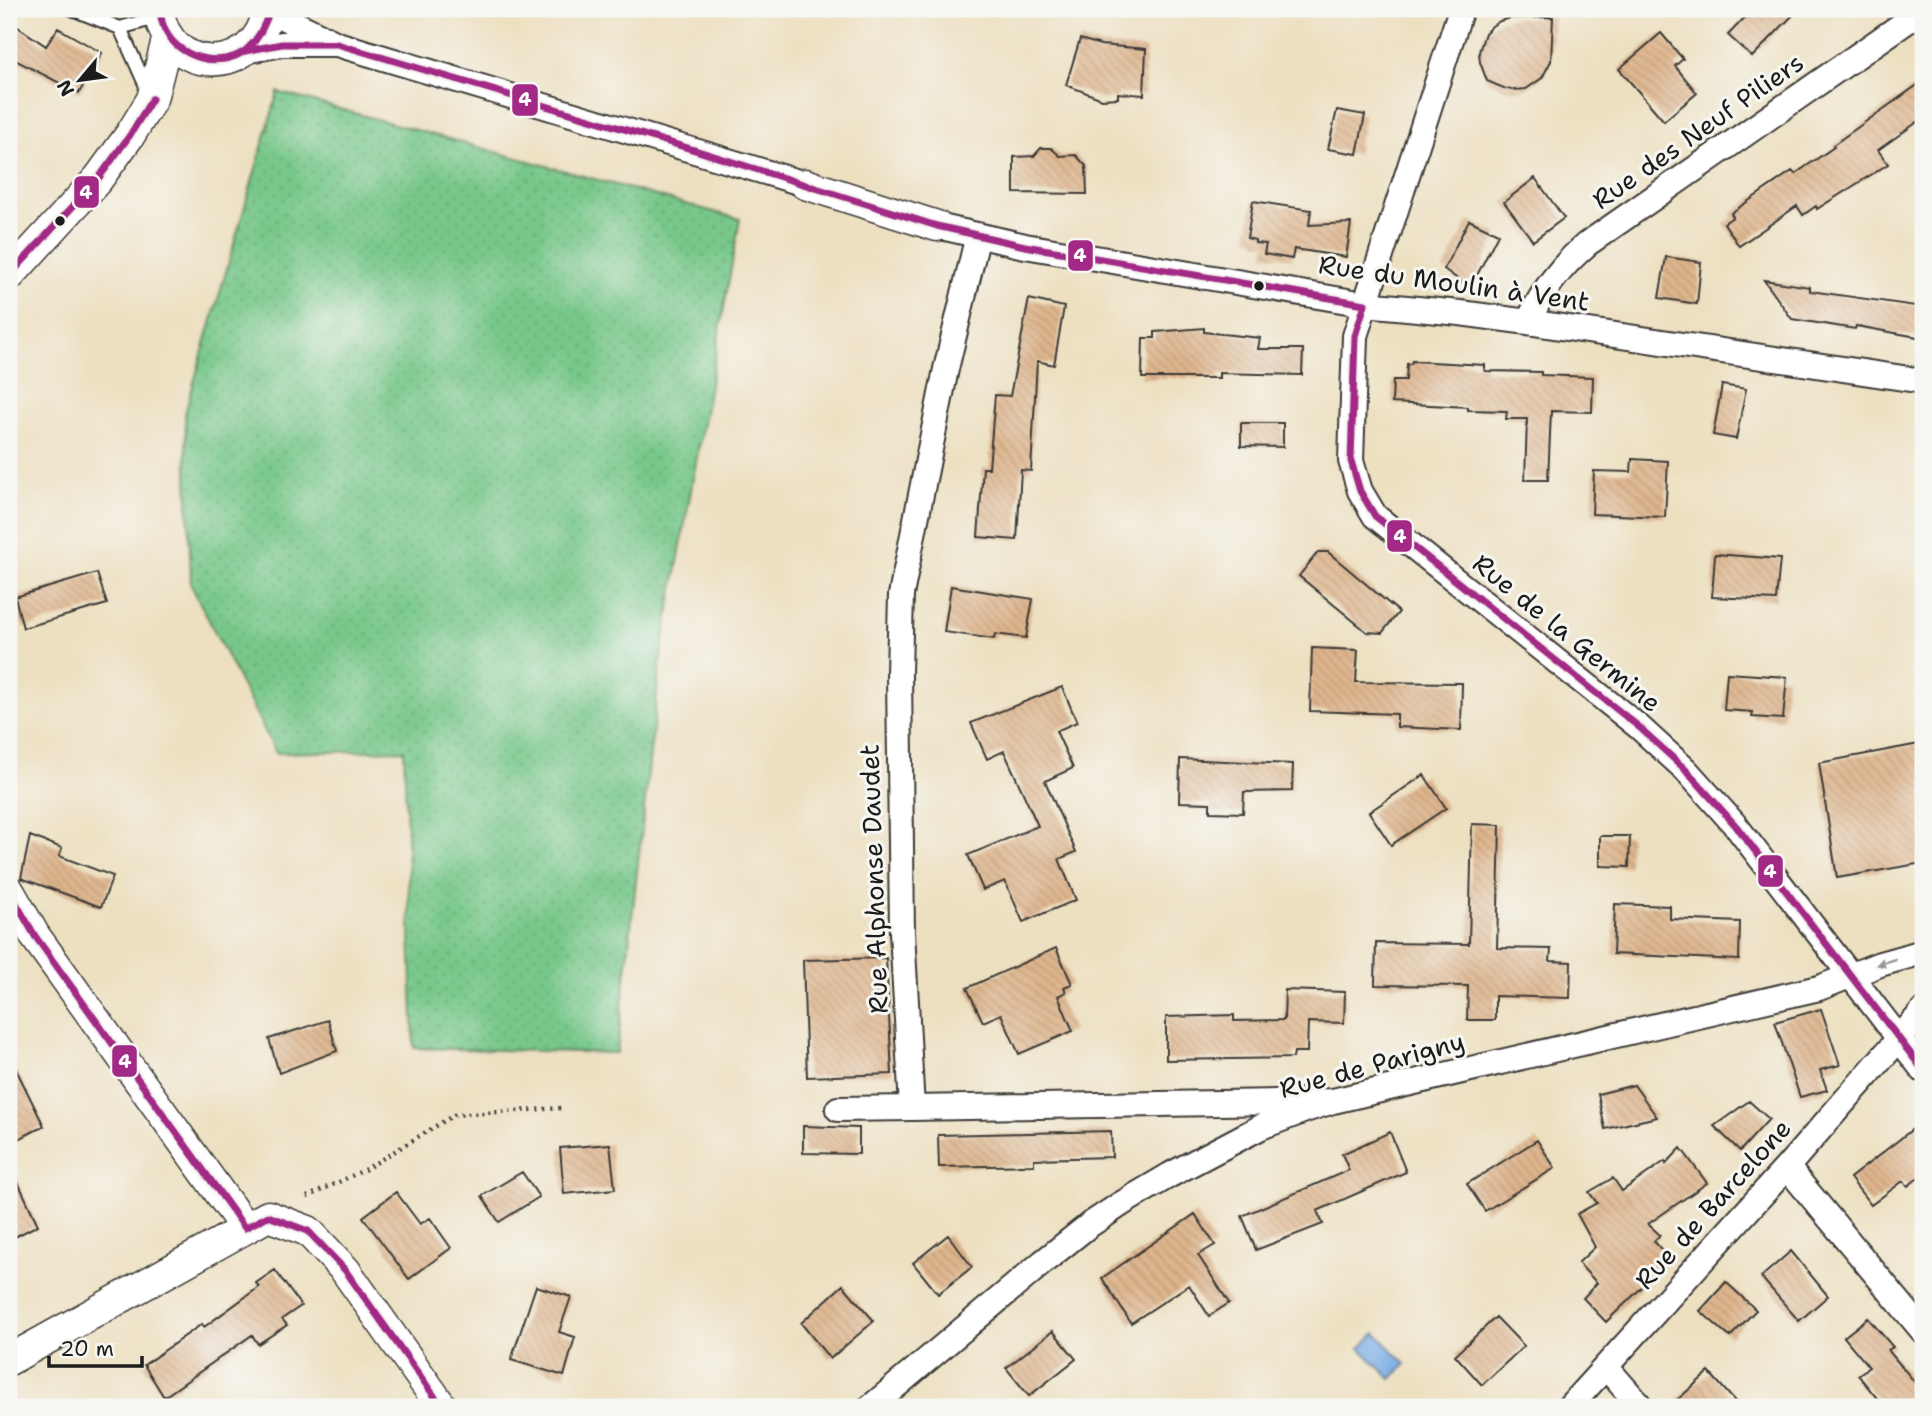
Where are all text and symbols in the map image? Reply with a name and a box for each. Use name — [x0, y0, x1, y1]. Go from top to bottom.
street label: Rue des Neuf Piliers — [1585, 44, 1810, 217]
north arrow — [46, 46, 116, 116]
text: N — [51, 75, 80, 101]
line badge: 4 — [511, 83, 539, 117]
text: 4 — [518, 87, 532, 112]
line badge: 4 — [73, 175, 100, 209]
text: 4 — [79, 180, 93, 205]
unlabelled marker — [53, 214, 67, 228]
line badge: 4 — [1067, 239, 1094, 272]
text: 4 — [1073, 243, 1087, 268]
street label: Rue du Moulin à Vent — [1316, 246, 1592, 319]
unlabelled marker — [1252, 279, 1266, 293]
line badge: 4 — [1386, 519, 1413, 553]
text: 4 — [1393, 524, 1407, 549]
street label: Rue de la Germine — [1466, 546, 1669, 720]
street label: Rue Alphonse Daudet — [851, 744, 896, 1014]
line badge: 4 — [1757, 854, 1784, 888]
text: 4 — [1763, 859, 1777, 884]
one-way arrow — [1875, 958, 1896, 968]
street label: Rue de Parigny — [1276, 1023, 1468, 1106]
line badge: 4 — [111, 1044, 138, 1078]
text: 4 — [118, 1049, 132, 1074]
street label: Rue de Barcelone — [1627, 1111, 1799, 1296]
scale bar — [49, 1325, 142, 1369]
text: 20 m — [60, 1335, 114, 1363]

